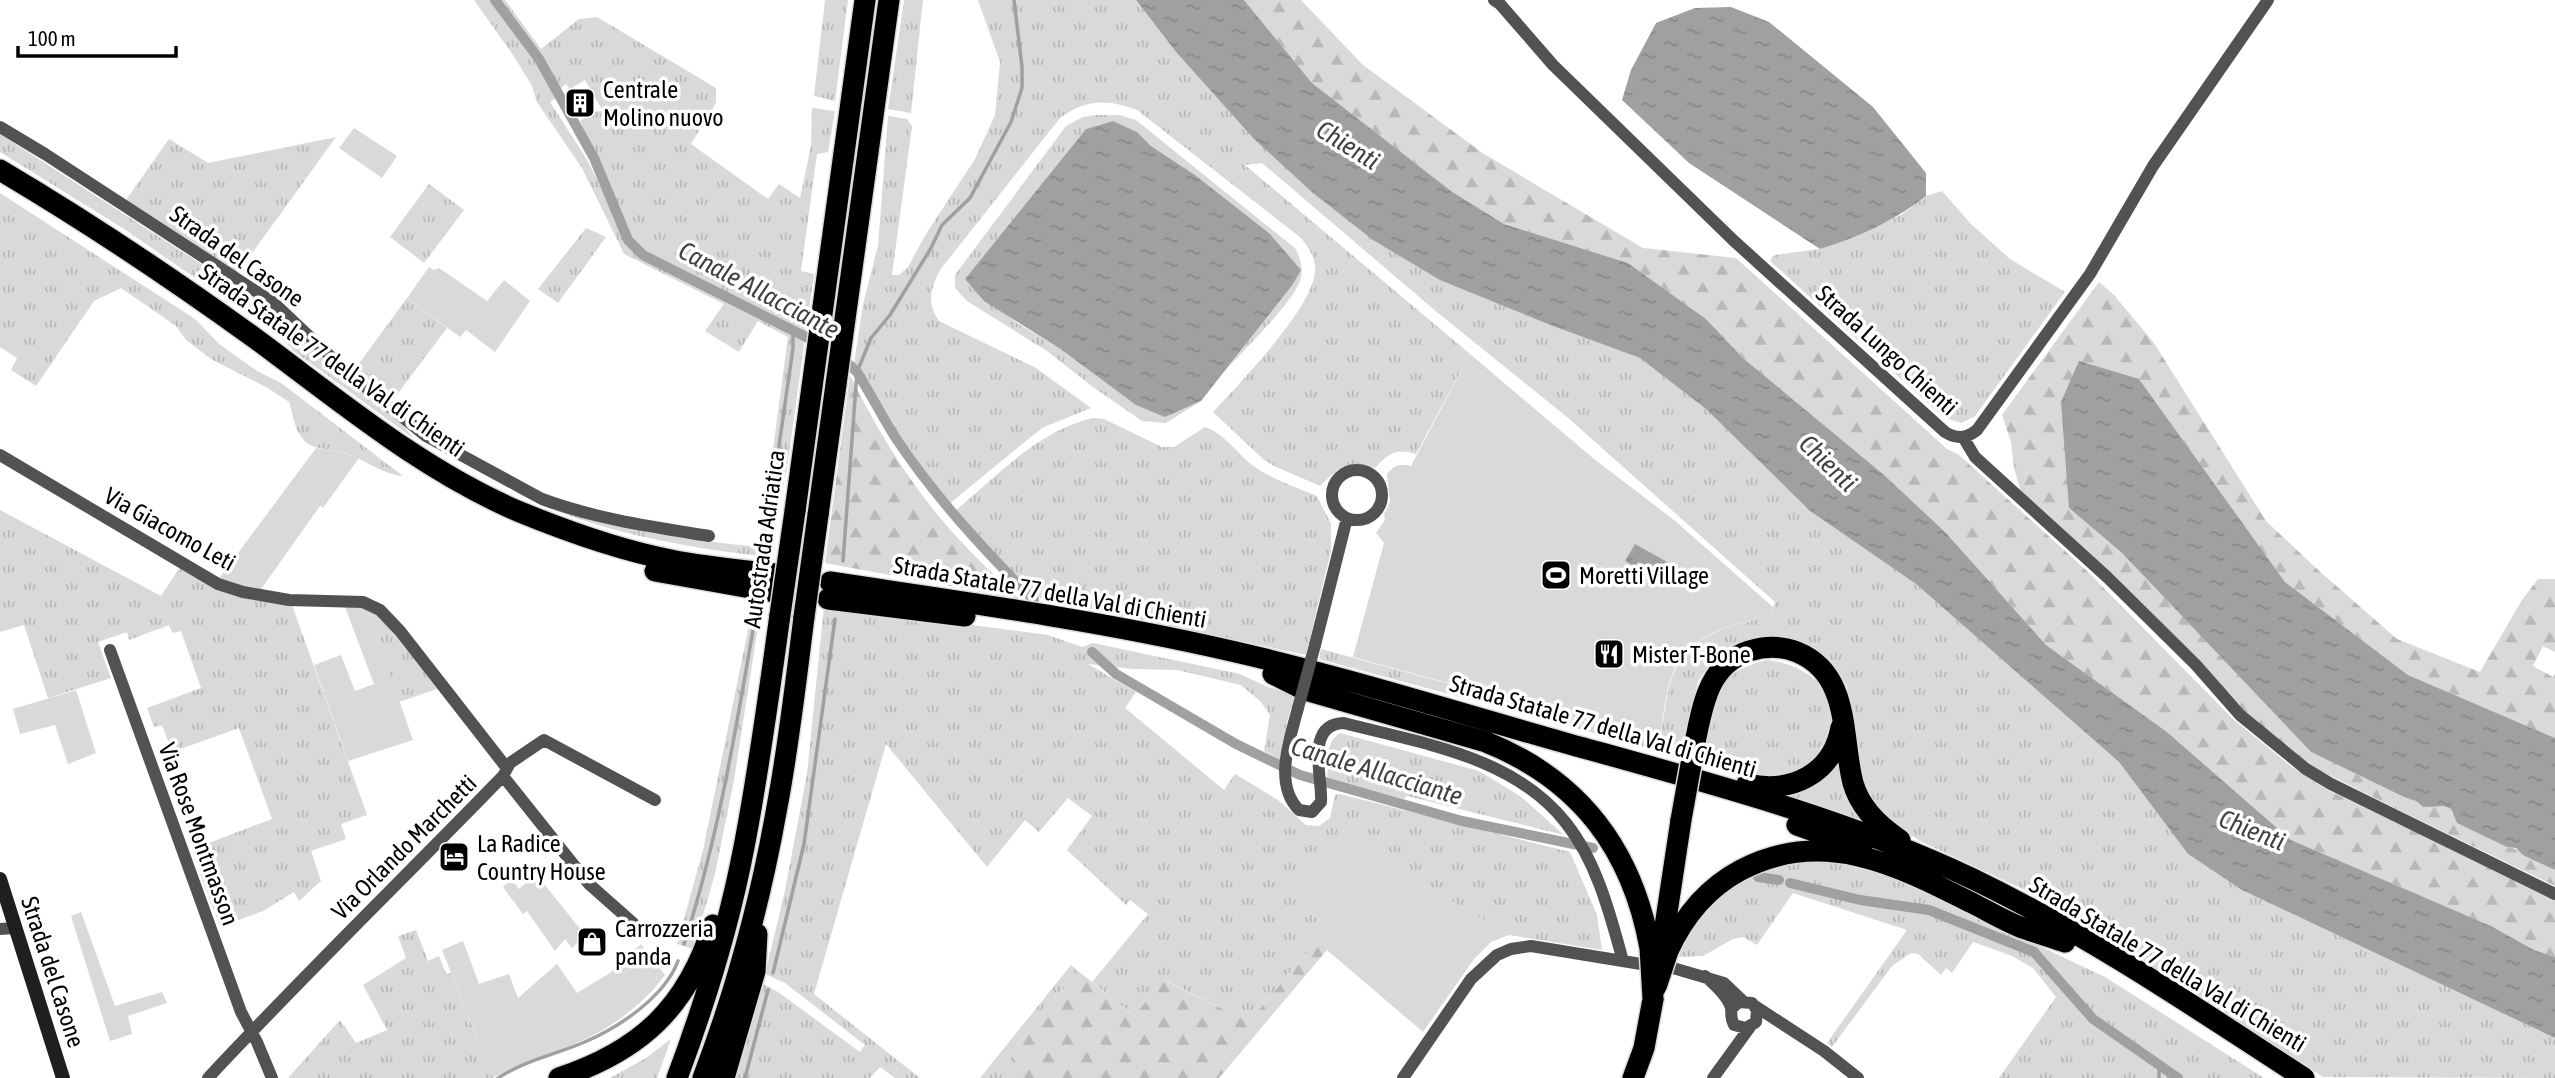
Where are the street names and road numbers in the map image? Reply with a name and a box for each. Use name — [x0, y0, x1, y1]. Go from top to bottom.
street label: Strada del Casone — [165, 200, 309, 312]
street label: Strada Statale 77 della Val di Chienti — [194, 258, 470, 462]
street label: Strada Lungo Chienti — [1811, 280, 1963, 420]
street label: Autostrada Adriatica — [738, 448, 790, 630]
street label: Via Giacomo Leti — [100, 482, 240, 576]
street label: Strada Statale 77 della Val di Chienti — [891, 551, 1209, 633]
street label: Strada Statale 77 della Val di Chienti — [1447, 669, 1759, 783]
street label: Via Rose Montmasson — [153, 739, 245, 929]
street label: Via Orlando Marchetti — [326, 769, 482, 925]
street label: Strada Statale 77 della Val di Chienti — [2025, 871, 2311, 1057]
street label: Strada del Casone — [16, 893, 90, 1051]

